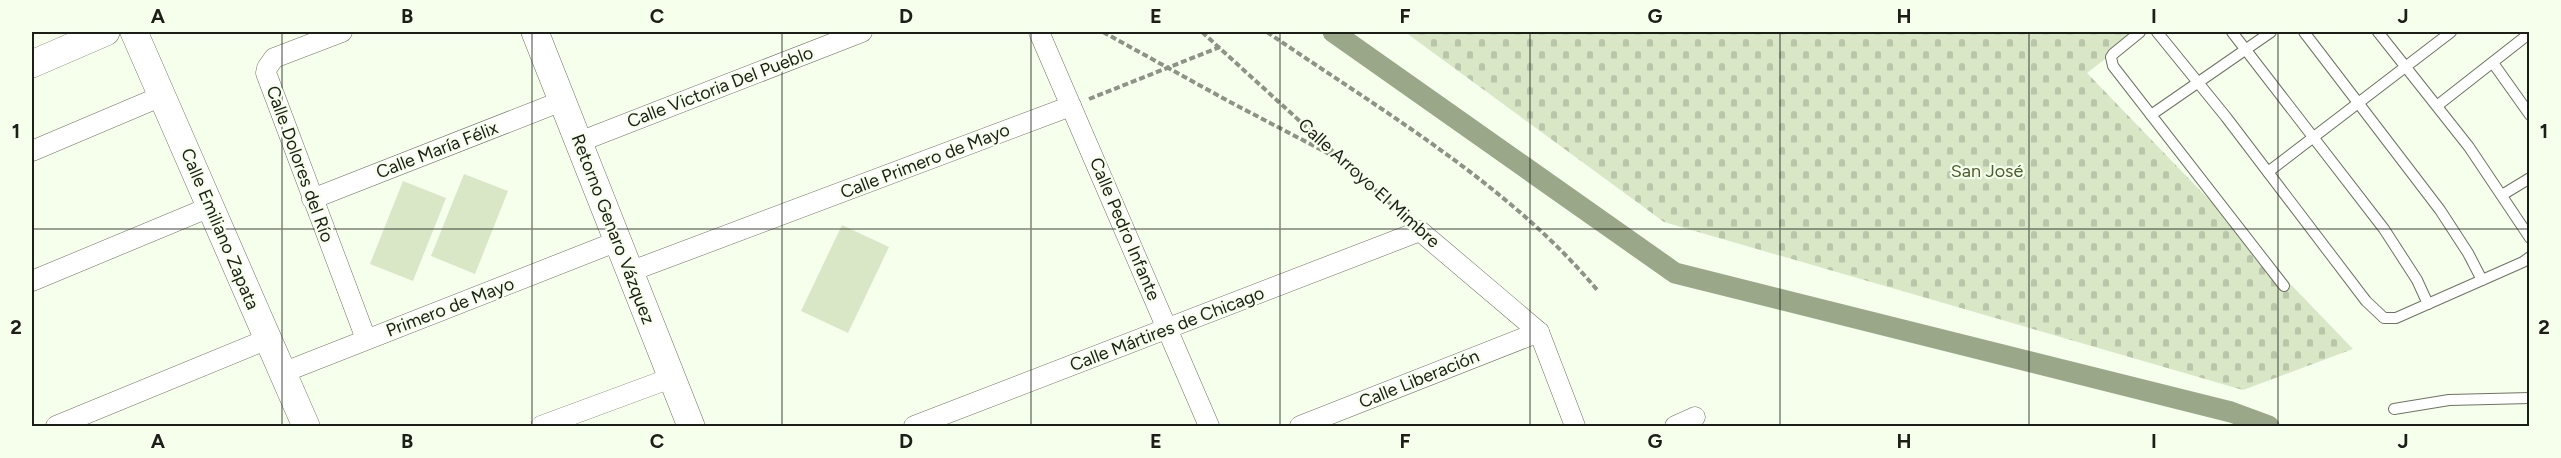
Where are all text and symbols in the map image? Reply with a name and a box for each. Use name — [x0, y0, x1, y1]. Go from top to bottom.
text: A — [151, 4, 166, 28]
text: B — [401, 4, 413, 28]
text: C — [650, 4, 664, 28]
text: D — [899, 4, 913, 28]
text: E — [1150, 4, 1162, 28]
text: F — [1399, 4, 1411, 28]
text: G — [1648, 4, 1663, 28]
text: H — [1897, 4, 1912, 28]
text: I — [2151, 4, 2157, 28]
text: J — [2397, 4, 2409, 28]
street label: Calle Victoria Del Pueblo — [624, 41, 816, 133]
street label: Calle Dolores del Río — [261, 83, 339, 245]
street label: Calle Arroyo El Mimbre — [1294, 114, 1445, 253]
street label: Calle María Félix — [373, 116, 502, 183]
street label: Calle Primero de Mayo — [837, 118, 1013, 204]
text: 1 — [12, 119, 20, 143]
text: 1 — [2540, 119, 2548, 143]
street label: Retorno Genaro Vázquez — [567, 131, 659, 327]
street label: Calle Emiliano Zapata — [176, 145, 264, 313]
street label: Calle Pedro Infante — [1085, 154, 1165, 304]
park label: San José — [1951, 160, 2023, 182]
street label: Primero de Mayo — [383, 272, 517, 342]
street label: Calle Mártires de Chicago — [1067, 282, 1267, 376]
text: 2 — [10, 315, 22, 339]
text: 2 — [2538, 315, 2550, 339]
street label: Calle Liberación — [1356, 345, 1482, 413]
text: A — [151, 429, 166, 453]
text: B — [401, 429, 413, 453]
text: C — [650, 429, 664, 453]
text: D — [899, 429, 913, 453]
text: E — [1150, 429, 1162, 453]
text: F — [1399, 429, 1411, 453]
text: G — [1648, 429, 1663, 453]
text: H — [1897, 429, 1912, 453]
text: I — [2151, 429, 2157, 453]
text: J — [2397, 429, 2409, 453]

